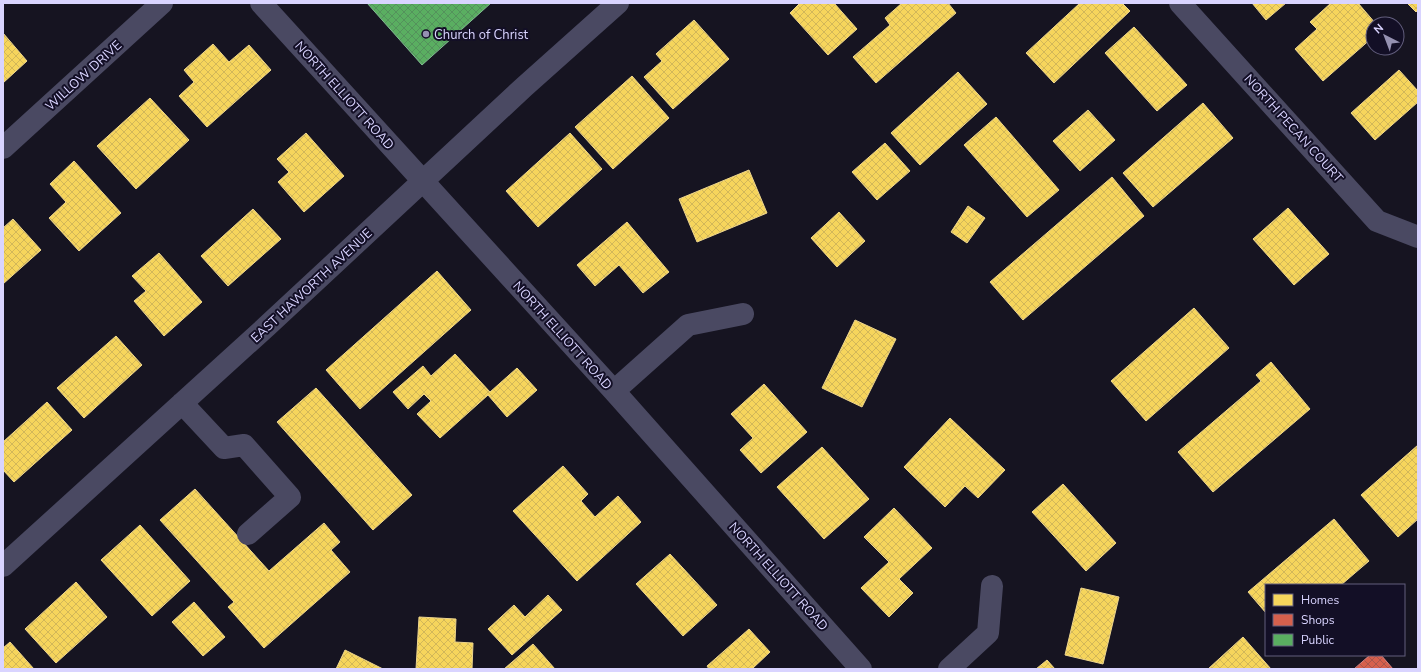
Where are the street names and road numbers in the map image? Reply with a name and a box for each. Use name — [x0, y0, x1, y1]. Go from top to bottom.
street label: WILLOW DRIVE — [42, 37, 126, 115]
street label: NORTH ELLIOTT ROAD — [291, 38, 398, 154]
street label: NORTH PECAN COURT — [1240, 71, 1347, 187]
street label: EAST HAWORTH AVENUE — [247, 225, 376, 347]
street label: NORTH ELLIOTT ROAD — [509, 278, 616, 394]
street label: NORTH ELLIOTT ROAD — [725, 519, 832, 635]

